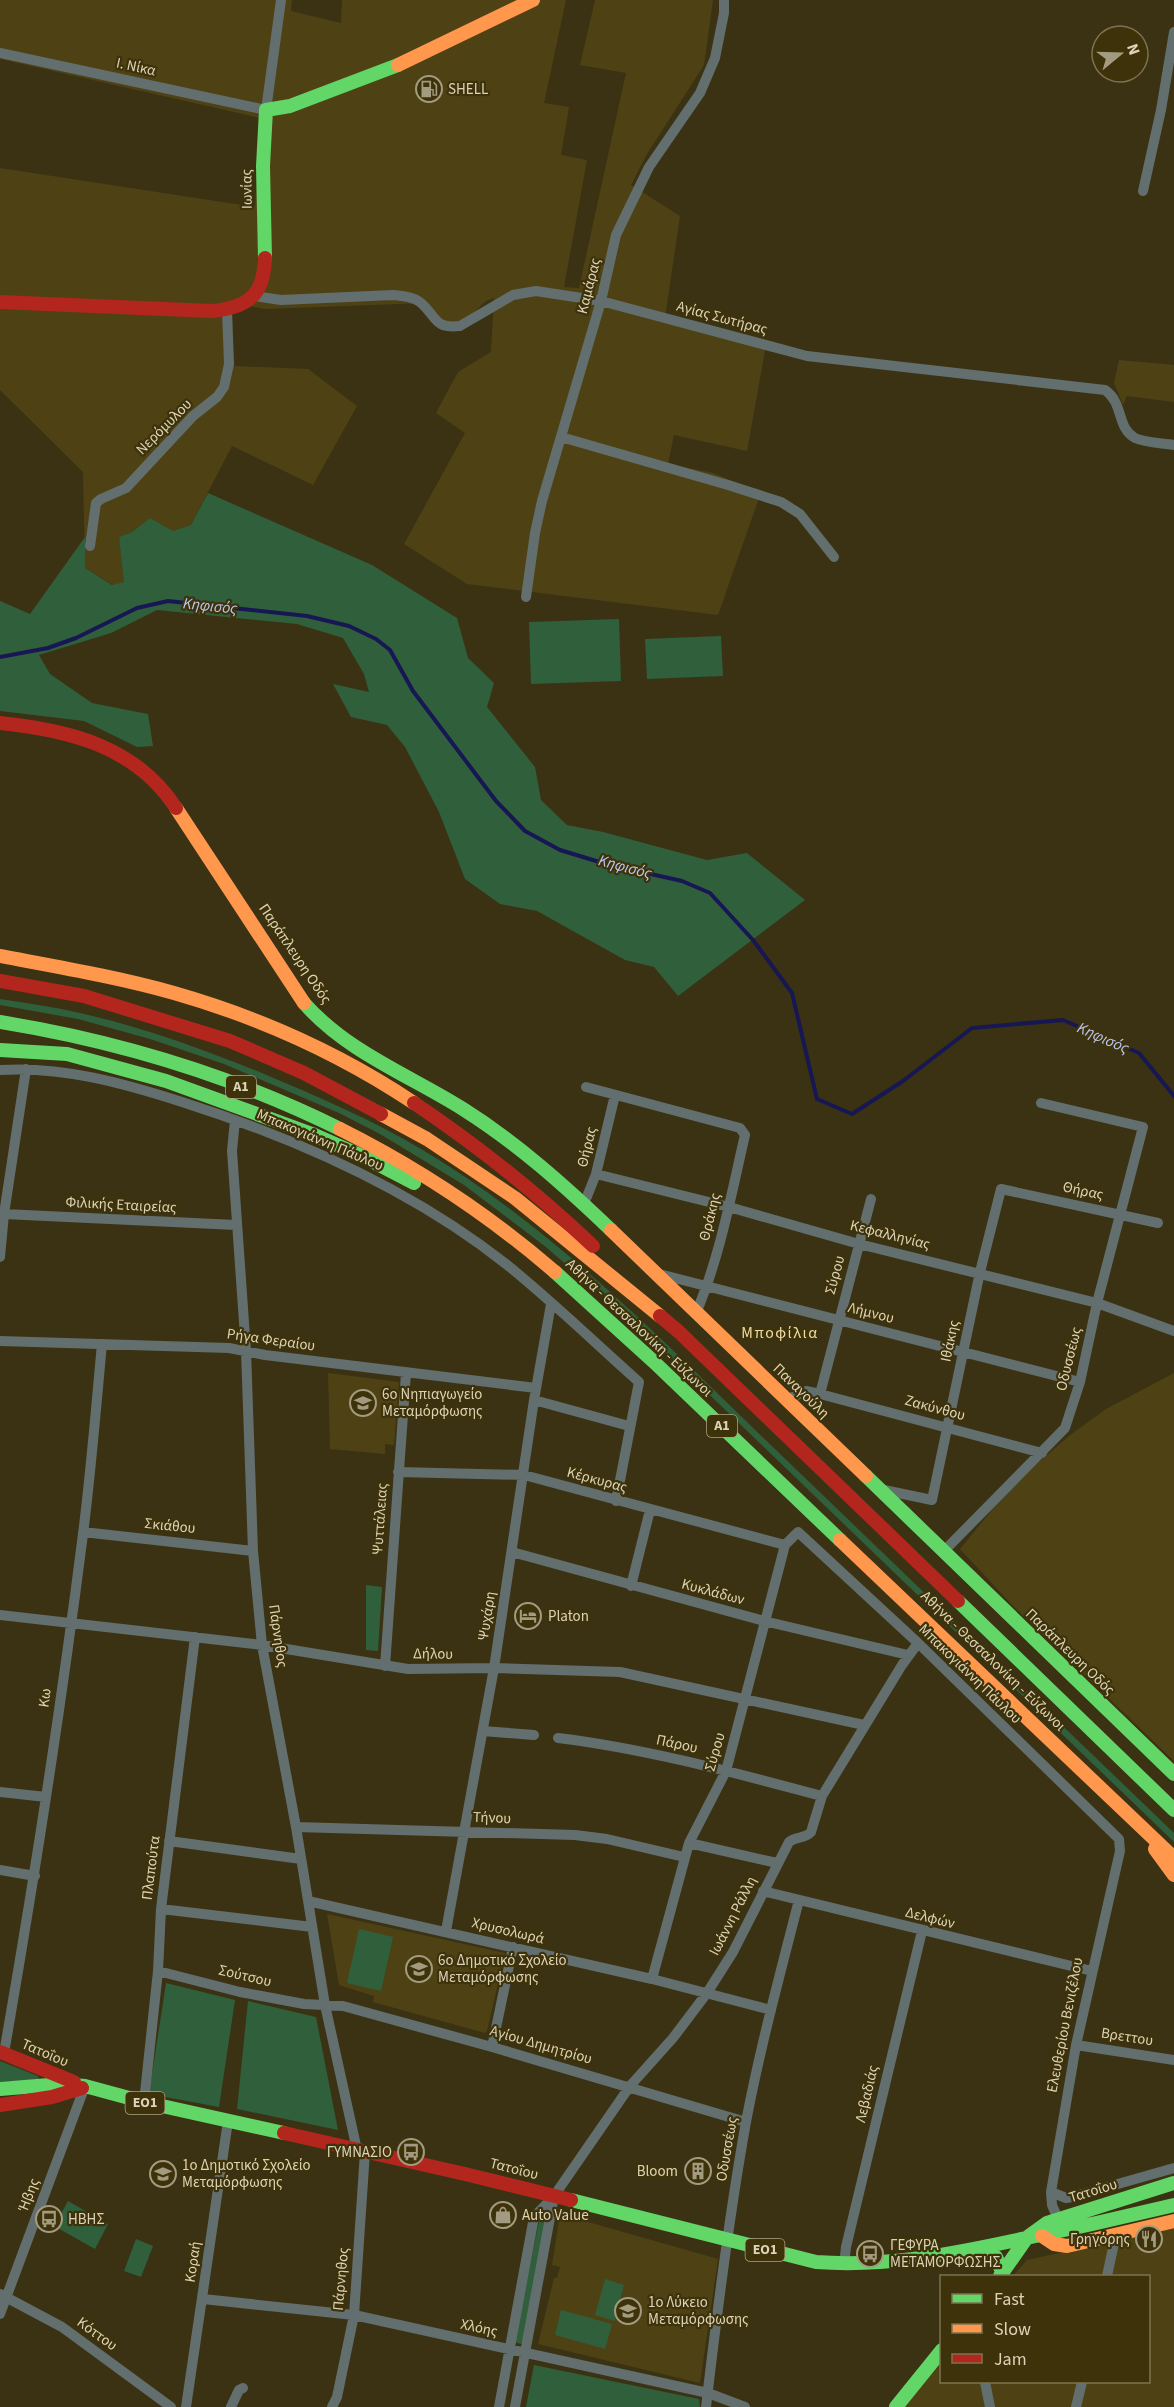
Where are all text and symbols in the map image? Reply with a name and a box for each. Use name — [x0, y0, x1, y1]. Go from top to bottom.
north arrow — [1090, 24, 1150, 84]
text: N — [1121, 41, 1145, 58]
street label: Ι. Νίκα — [114, 53, 158, 82]
fuel station icon: SHELL — [414, 74, 444, 104]
place label: SHELL — [448, 79, 488, 100]
street label: Ιωνίας — [236, 168, 258, 209]
street label: Καμάρας — [572, 255, 606, 316]
street label: Αγίας Σωτήρας — [674, 296, 770, 340]
street label: Νερόμυλου — [131, 394, 197, 460]
water label: Κηφισός — [182, 592, 238, 620]
water label: Κηφισός — [596, 849, 654, 885]
street label: Παράπλευρη Οδός — [254, 900, 337, 1009]
water label: Κηφισός — [1074, 1017, 1133, 1059]
road number: Α1 — [226, 1076, 256, 1098]
street label: Μπακογιάννη Πάυλου — [253, 1104, 387, 1176]
street label: Θήρας — [572, 1124, 602, 1170]
street label: Θήρας — [1061, 1176, 1106, 1206]
street label: Θράκης — [694, 1190, 726, 1243]
street label: Φιλικής Εταιρείας — [65, 1192, 178, 1218]
street label: Κεφαλληνίας — [848, 1215, 933, 1255]
street label: Σύρου — [820, 1253, 850, 1297]
street label: Αθήνα - Θεσσαλονίκη - Εύζωνοι — [561, 1254, 717, 1402]
street label: Λήμνου — [846, 1297, 896, 1329]
street label: Ιθάκης — [935, 1318, 965, 1364]
district label: Μποφίλια — [741, 1322, 819, 1344]
street label: Ρήγα Φεραίου — [226, 1323, 316, 1357]
street label: Οδυσσέως — [1051, 1324, 1087, 1393]
street label: Παναγούλη — [768, 1359, 834, 1423]
place label: 6ο Νηπιαγωγείο Μεταμόρφωσης — [382, 1384, 483, 1422]
school or university icon: 6ο Νηπιαγωγείο Μεταμόρφωσης — [348, 1388, 378, 1418]
street label: Ζακύνθου — [903, 1390, 967, 1426]
road number: Α1 — [707, 1415, 737, 1437]
street label: Κέρκυρας — [564, 1462, 630, 1498]
street label: Ψυττάλειας — [367, 1482, 393, 1556]
street label: Σκιάθου — [143, 1513, 197, 1539]
street label: Κυκλάδων — [679, 1574, 747, 1610]
street label: Αθήνα - Θεσσαλονίκη - Εύζωνοι — [916, 1586, 1070, 1736]
street label: Ψυχάρη — [473, 1590, 501, 1642]
hotel icon: Platon — [513, 1601, 543, 1631]
street label: Πάρνηθος — [263, 1603, 293, 1669]
street label: Παράπλευρη Οδός — [1021, 1604, 1120, 1701]
place label: Platon — [548, 1606, 589, 1627]
street label: Μπακογιάννη Πάυλου — [914, 1619, 1026, 1729]
street label: Δήλου — [413, 1643, 453, 1665]
street label: Κω — [33, 1687, 57, 1709]
street label: Πάρου — [654, 1729, 700, 1759]
street label: Σύρου — [699, 1730, 731, 1774]
street label: Τήνου — [473, 1807, 511, 1829]
street label: Πλαπούτα — [137, 1834, 165, 1901]
street label: Ιωάννη Ράλλη — [704, 1873, 762, 1959]
street label: Δελφών — [903, 1902, 957, 1934]
street label: Χρυσολωρά — [470, 1912, 547, 1950]
place label: 6ο Δημοτικό Σχολείο Μεταμόρφωσης — [438, 1950, 567, 1988]
school or university icon: 6ο Δημοτικό Σχολείο Μεταμόρφωσης — [404, 1954, 434, 1984]
street label: Ελευθερίου Βενιζέλου — [1042, 1956, 1088, 2094]
street label: Σούτσου — [217, 1960, 273, 1992]
street label: Αγίου Δημητρίου — [487, 2020, 595, 2070]
street label: Βρεττου — [1099, 2023, 1155, 2051]
street label: Τατοΐου — [18, 2034, 72, 2072]
street label: Λεβαδιάς — [850, 2063, 884, 2125]
road number: ΕΟ1 — [126, 2092, 164, 2114]
street label: Οδυσσέως — [711, 2115, 743, 2183]
bus stop icon: ΓΥΜΝΑΣΙΟ — [396, 2137, 426, 2167]
place label: ΓΥΜΝΑΣΙΟ — [327, 2142, 392, 2163]
street label: Τατοΐου — [487, 2153, 541, 2185]
place label: 1ο Δημοτικό Σχολείο Μεταμόρφωσης — [182, 2155, 311, 2193]
building icon: Bloom — [683, 2156, 713, 2186]
school or university icon: 1ο Δημοτικό Σχολείο Μεταμόρφωσης — [148, 2159, 178, 2189]
place label: Bloom — [637, 2161, 678, 2182]
street label: Τατοΐου — [1066, 2174, 1120, 2208]
street label: Ήβης — [13, 2175, 45, 2216]
shop icon: Auto Value — [488, 2200, 518, 2230]
bus stop icon: ΗΒΗΣ — [34, 2204, 64, 2234]
place label: Auto Value — [522, 2205, 589, 2226]
place label: ΗΒΗΣ — [68, 2209, 104, 2230]
restaurant icon: Γρηγόρης — [1134, 2224, 1164, 2254]
place label: Γρηγόρης — [1070, 2229, 1131, 2250]
place label: ΓΕΦΥΡΑ ΜΕΤΑΜΟΡΦΩΣΗΣ — [890, 2235, 1001, 2273]
road number: ΕΟ1 — [746, 2239, 784, 2261]
bus stop icon: ΓΕΦΥΡΑ ΜΕΤΑΜΟΡΦΩΣΗΣ — [855, 2239, 885, 2269]
street label: Κοραή — [180, 2240, 206, 2284]
street label: Πάρνηθος — [328, 2246, 354, 2312]
legend — [940, 2275, 1150, 2383]
text: Fast — [994, 2287, 1025, 2312]
place label: 1ο Λύκειο Μεταμόρφωσης — [648, 2292, 749, 2330]
school or university icon: 1ο Λύκειο Μεταμόρφωσης — [613, 2296, 643, 2326]
street label: Κόττου — [73, 2312, 121, 2356]
street label: Χλόης — [459, 2314, 500, 2342]
text: Slow — [994, 2317, 1031, 2342]
text: Jam — [994, 2347, 1027, 2372]

